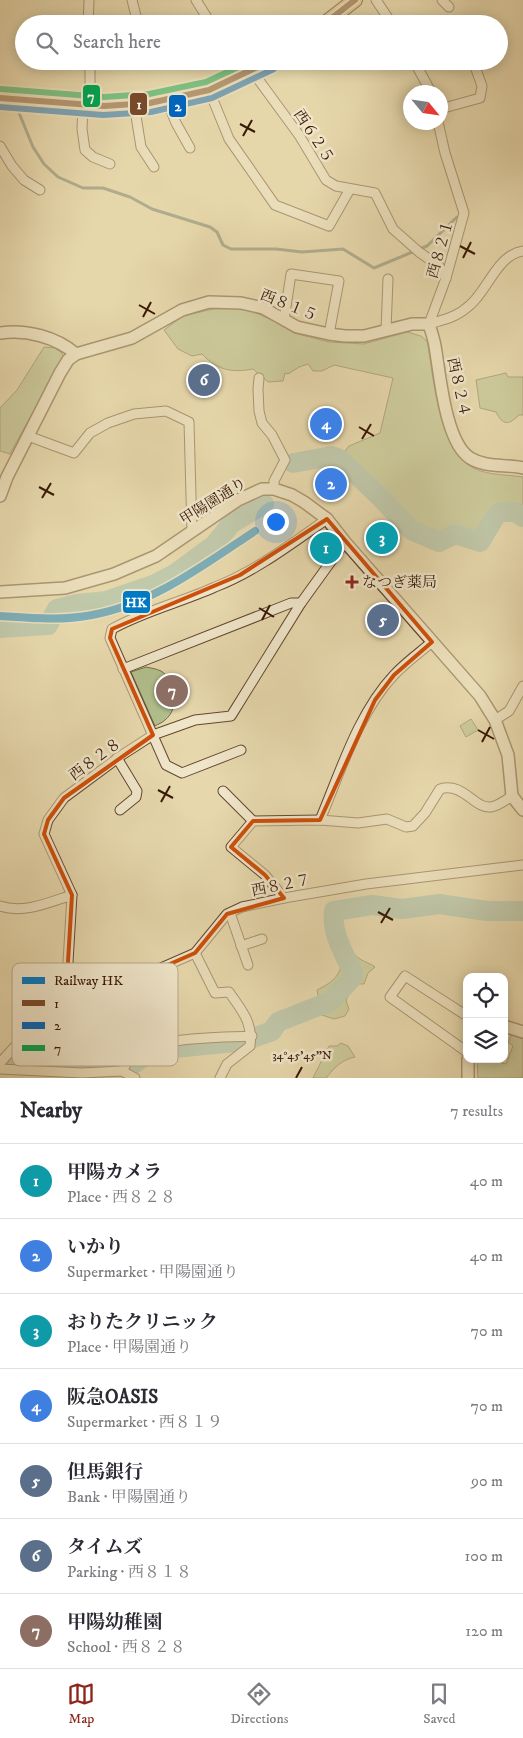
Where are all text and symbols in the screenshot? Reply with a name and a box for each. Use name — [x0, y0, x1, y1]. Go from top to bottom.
search box — [15, 15, 508, 70]
icon: search — [33, 29, 61, 57]
text: Search here — [73, 31, 161, 54]
line badge: 7 — [82, 84, 101, 108]
north arrow — [403, 85, 448, 130]
text: 7 — [87, 88, 95, 106]
line badge: 1 — [129, 92, 148, 116]
line badge: 2 — [168, 94, 187, 118]
text: 1 — [136, 96, 142, 114]
text: 2 — [175, 98, 183, 116]
street label: 西６２５ — [289, 106, 338, 167]
street label: 西８２１ — [423, 218, 458, 281]
street label: 西８１５ — [257, 285, 320, 326]
street label: 西８２４ — [443, 356, 474, 418]
pin: 6 — [188, 361, 220, 399]
pin: 4 — [310, 405, 342, 443]
pin: 2 — [315, 465, 347, 503]
street label: 甲陽園通り — [176, 473, 250, 529]
your location — [263, 509, 289, 535]
pin: 3 — [366, 519, 398, 557]
pin: 1 — [310, 529, 342, 567]
place label: なつぎ薬局 — [362, 573, 437, 592]
marker: なつぎ薬局 — [346, 576, 358, 588]
line badge: HK — [122, 590, 151, 614]
text: HK — [125, 594, 148, 612]
pin: 5 — [367, 601, 399, 639]
pin: 7 — [156, 672, 188, 710]
street label: 西８２８ — [65, 734, 125, 785]
street label: 西８２７ — [250, 870, 312, 901]
legend — [12, 963, 178, 1066]
text: Railway HK — [54, 972, 123, 990]
map controls — [463, 973, 508, 1063]
button: locate — [463, 973, 508, 1018]
text: 1 — [54, 995, 59, 1013]
text: 2 — [54, 1017, 61, 1035]
button: layers — [463, 1018, 508, 1063]
text: 7 — [54, 1040, 61, 1058]
text: 34°45'45"N — [272, 1048, 332, 1063]
text: Nearby — [20, 1098, 82, 1124]
text: 7 results — [450, 1101, 503, 1121]
text: 甲陽カメラ — [67, 1161, 162, 1184]
text: 1 — [33, 1171, 39, 1191]
text: 40 m — [470, 1171, 503, 1191]
text: Place · 西８２８ — [67, 1187, 176, 1207]
text: いかり — [67, 1236, 124, 1259]
text: 2 — [32, 1246, 40, 1266]
text: 40 m — [470, 1246, 503, 1266]
text: Supermarket · 甲陽園通り — [67, 1262, 239, 1282]
text: おりたクリニック — [67, 1311, 218, 1334]
text: 3 — [33, 1321, 39, 1341]
text: 70 m — [471, 1321, 503, 1341]
text: Place · 甲陽園通り — [67, 1337, 192, 1357]
text: 阪急OASIS — [67, 1386, 158, 1409]
text: 4 — [31, 1396, 41, 1416]
text: 70 m — [471, 1396, 503, 1416]
text: Supermarket · 西８１９ — [67, 1412, 223, 1432]
text: 但馬銀行 — [67, 1461, 143, 1484]
text: 5 — [32, 1471, 40, 1491]
text: 90 m — [471, 1471, 503, 1491]
text: Bank · 甲陽園通り — [67, 1487, 191, 1507]
text: タイムズ — [67, 1536, 143, 1559]
text: 6 — [32, 1546, 40, 1566]
text: 100 m — [465, 1546, 503, 1566]
text: Parking · 西８１８ — [67, 1562, 192, 1582]
text: 甲陽幼稚園 — [67, 1611, 162, 1634]
text: 7 — [32, 1621, 40, 1641]
text: 120 m — [465, 1621, 503, 1641]
text: School · 西８２８ — [67, 1637, 186, 1657]
tab: Map — [67, 1680, 95, 1728]
tab: Directions — [230, 1680, 288, 1728]
tab: Saved — [423, 1680, 456, 1728]

